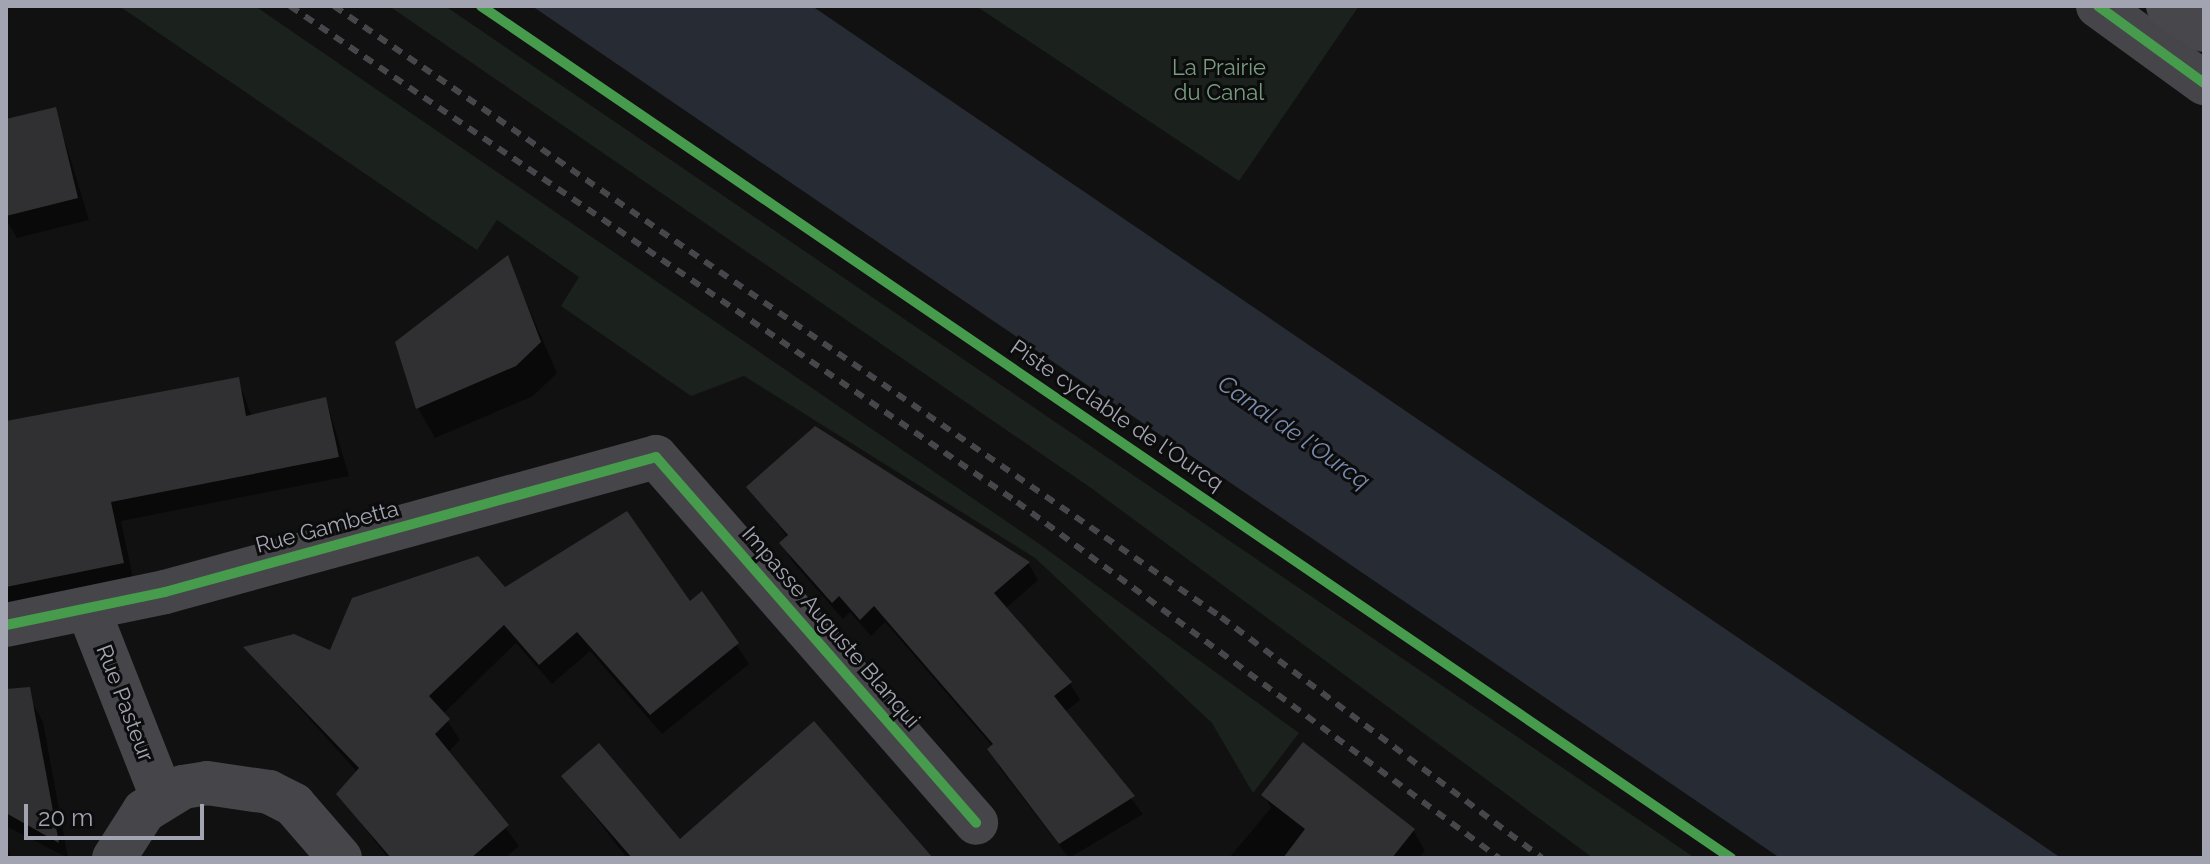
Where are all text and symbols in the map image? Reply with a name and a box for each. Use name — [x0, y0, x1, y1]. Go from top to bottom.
park label: La Prairie du Canal — [1172, 54, 1266, 106]
street label: Piste cyclable de l'Ourcq — [1006, 334, 1228, 496]
water label: Canal de l'Ourcq — [1212, 369, 1376, 495]
street label: Rue Gambetta — [253, 495, 401, 559]
street label: Impasse Auguste Blanqui — [736, 521, 926, 733]
street label: Rue Pasteur — [91, 641, 159, 765]
scale bar — [28, 788, 208, 838]
text: 20 m — [38, 803, 93, 832]

